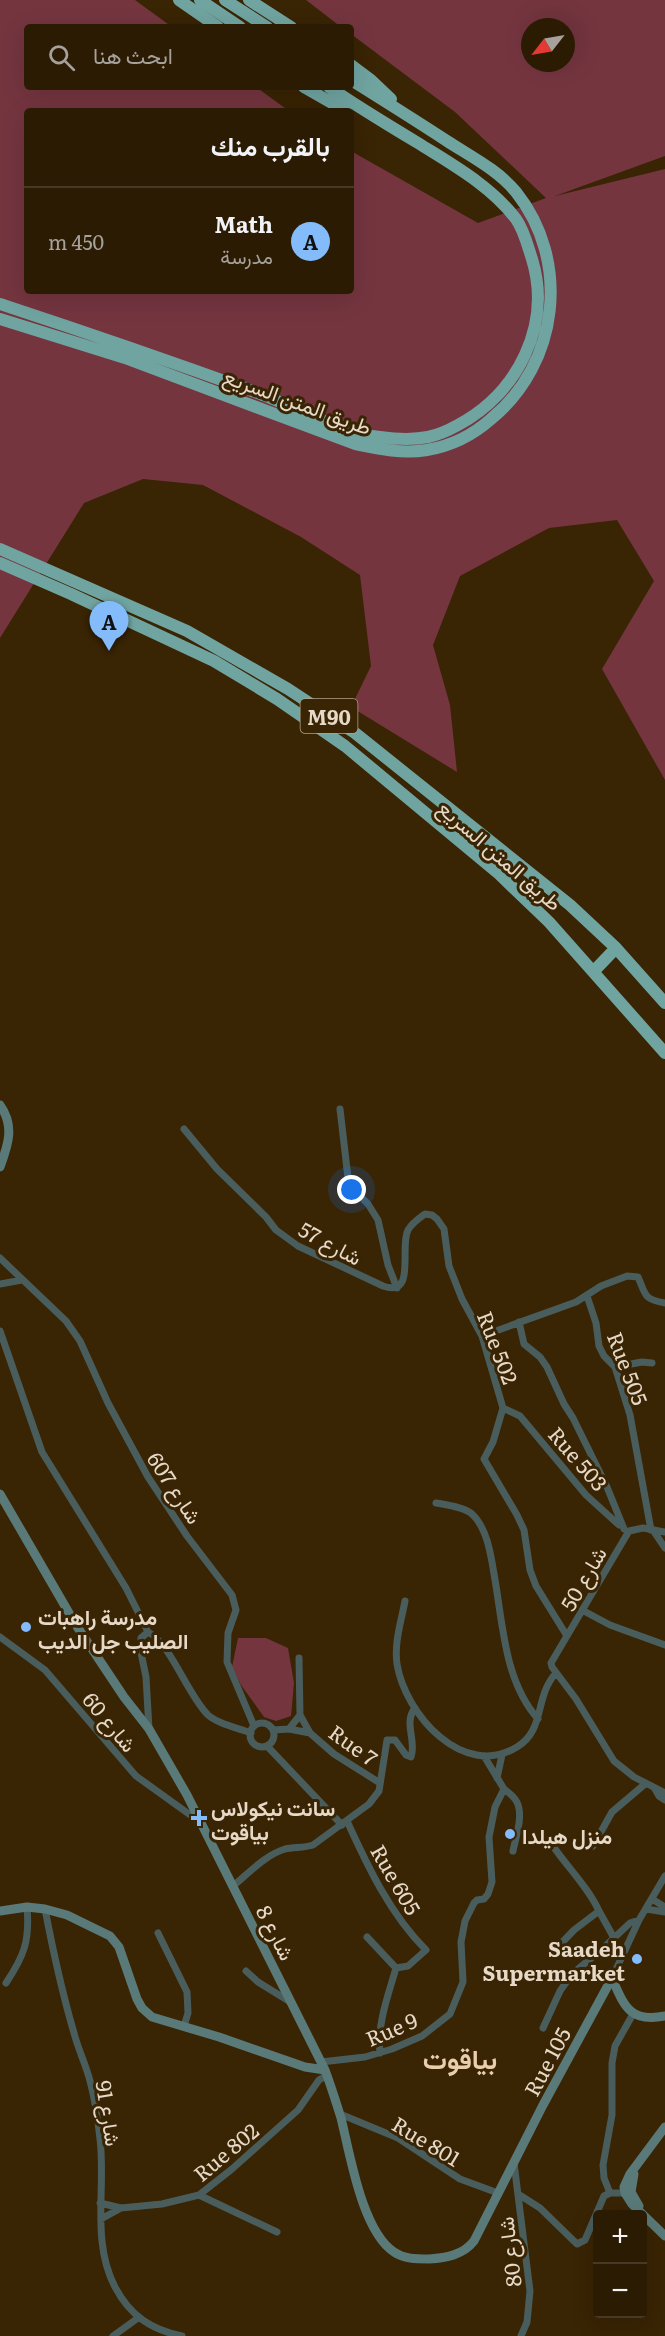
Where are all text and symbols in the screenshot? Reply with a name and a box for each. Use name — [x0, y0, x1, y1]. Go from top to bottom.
north arrow — [521, 18, 575, 72]
search box — [24, 24, 354, 90]
text: ابحث هنا — [93, 38, 173, 71]
icon: search — [45, 41, 78, 74]
text: بالقرب منك — [211, 125, 330, 164]
text: Math — [215, 207, 273, 240]
text: 450 m — [48, 226, 104, 256]
text: A — [303, 226, 318, 256]
text: مدرسة — [220, 240, 273, 270]
street label: طريق المتن السريع — [219, 359, 376, 442]
pin: A — [90, 602, 128, 651]
road number: M90 — [300, 699, 358, 733]
street label: طريق المتن السريع — [431, 791, 570, 917]
your location — [337, 1175, 366, 1204]
street label: شارع 57 — [293, 1212, 368, 1272]
street label: Rue 502 — [471, 1306, 527, 1388]
street label: Rue 505 — [601, 1327, 657, 1409]
street label: Rue 503 — [542, 1419, 616, 1497]
street label: شارع 607 — [140, 1445, 211, 1530]
street label: شارع 50 — [551, 1540, 614, 1616]
place label: مدرسة راهبات الصليب جل الديب — [38, 1600, 188, 1655]
marker: مدرسة راهبات الصليب جل الديب — [19, 1620, 33, 1634]
street label: شارع 60 — [76, 1684, 145, 1758]
street label: Rue 7 — [323, 1716, 385, 1772]
place label: سانت نيكولاس بياقوت — [211, 1791, 335, 1846]
marker: سانت نيكولاس بياقوت — [192, 1811, 206, 1825]
place label: منزل هيلدا — [522, 1819, 612, 1850]
marker: منزل هيلدا — [503, 1827, 517, 1841]
street label: Rue 605 — [364, 1838, 430, 1920]
street label: شارع 8 — [249, 1899, 304, 1965]
place label: Saadeh Supermarket — [483, 1932, 626, 1987]
marker: Saadeh Supermarket — [630, 1952, 644, 1966]
street label: Rue 9 — [360, 2003, 422, 2053]
street label: Rue 105 — [515, 2021, 577, 2101]
district label: بياقوت — [423, 2037, 497, 2077]
street label: شارع 91 — [89, 2078, 130, 2148]
street label: Rue 801 — [387, 2107, 467, 2173]
street label: Rue 802 — [186, 2114, 264, 2188]
map controls — [593, 2210, 647, 2318]
button: + — [593, 2210, 647, 2264]
street label: شارع 80 — [488, 2215, 529, 2289]
button: − — [593, 2264, 647, 2318]

